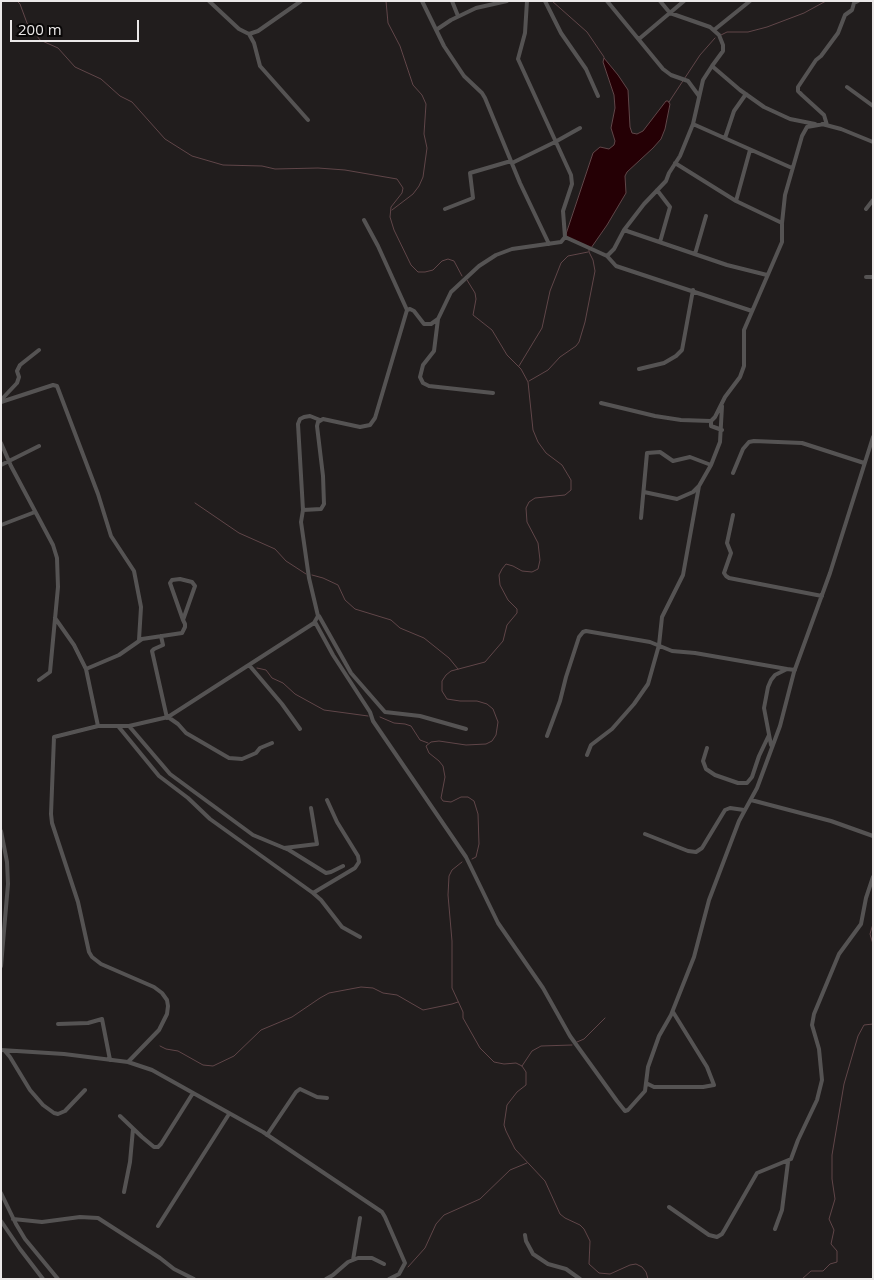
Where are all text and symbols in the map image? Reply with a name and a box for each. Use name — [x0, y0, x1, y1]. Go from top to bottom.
scale bar — [12, 10, 141, 42]
text: 200 m — [18, 19, 62, 39]

